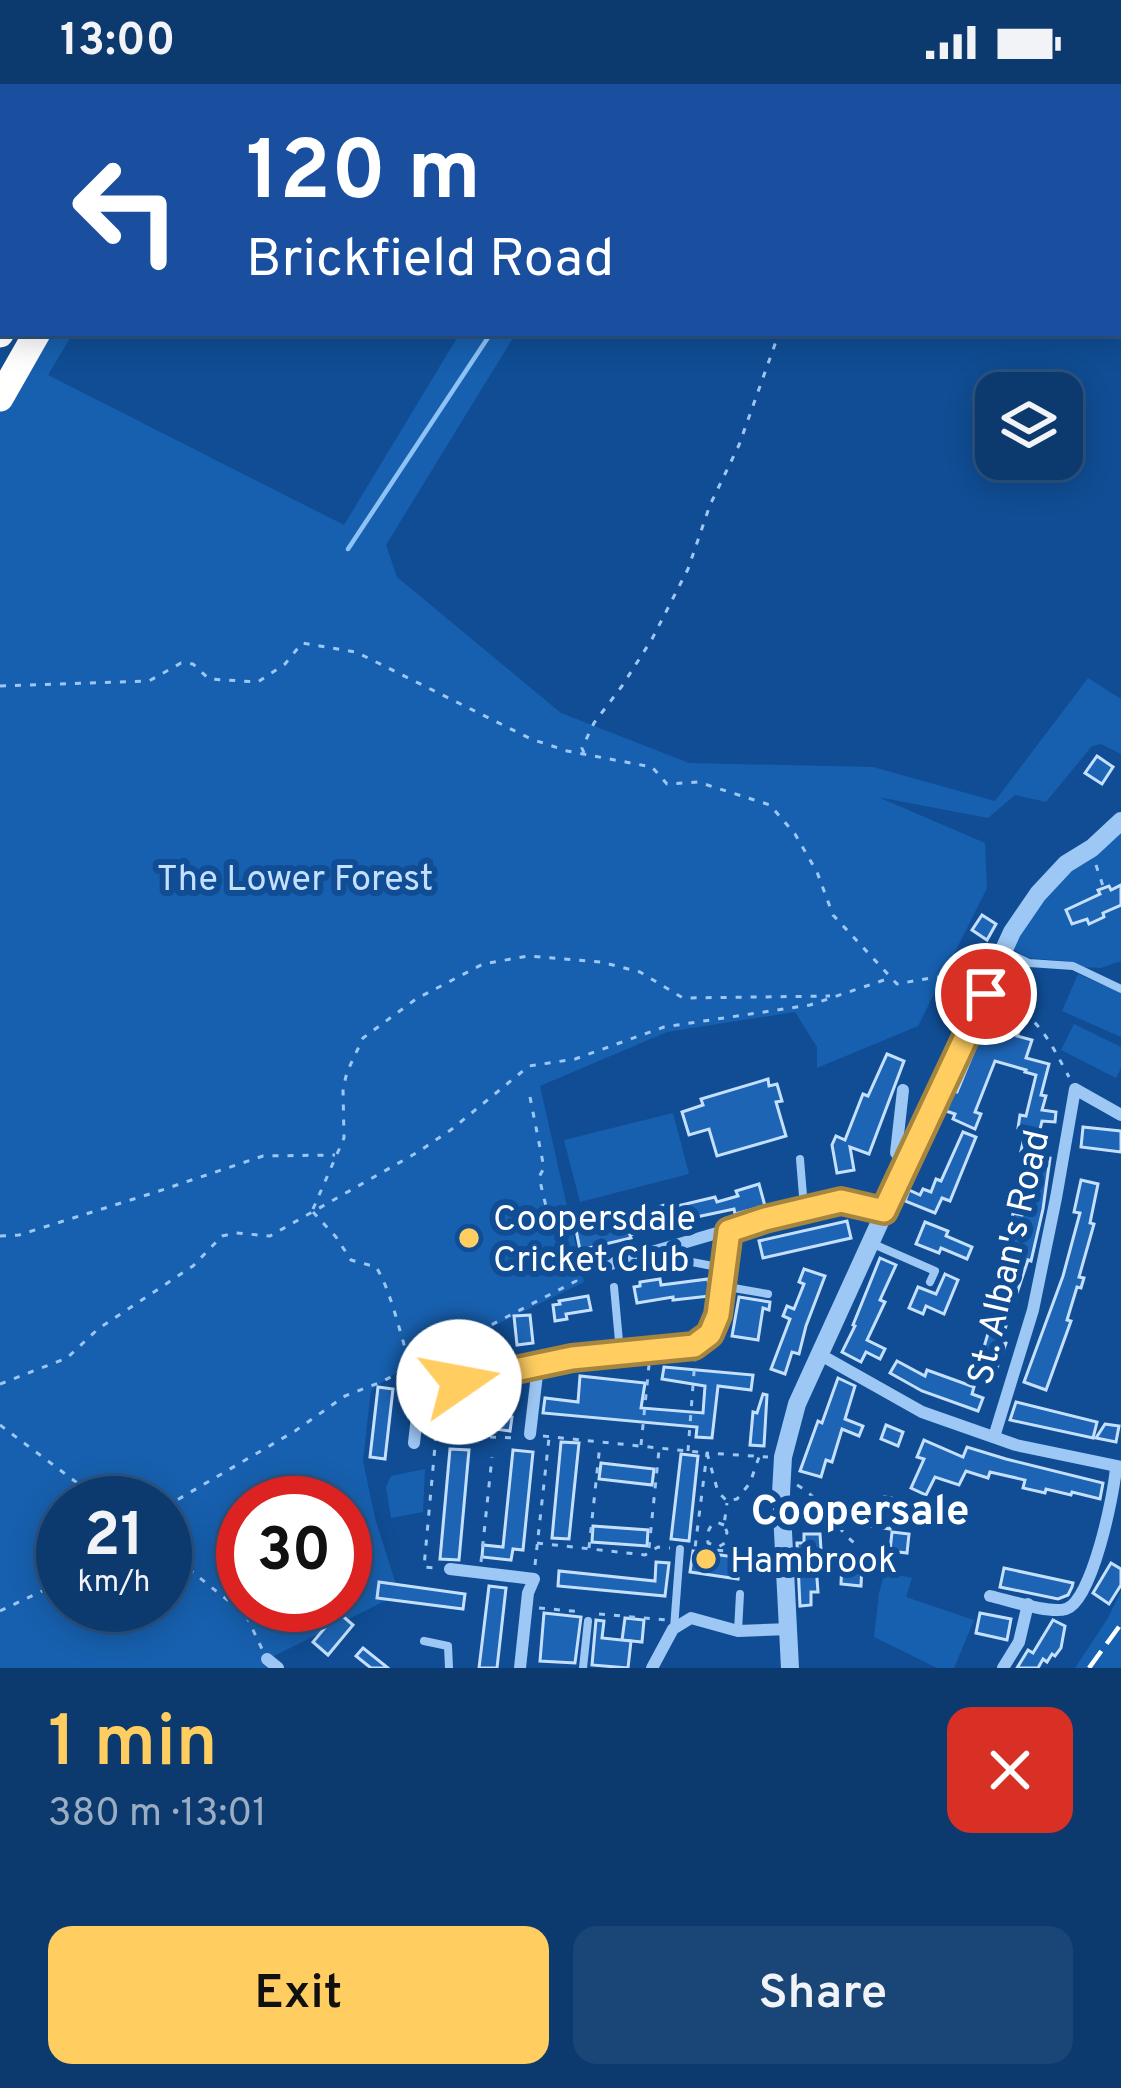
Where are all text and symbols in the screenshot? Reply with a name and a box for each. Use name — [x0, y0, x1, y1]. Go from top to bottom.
text: 13:00 — [60, 14, 175, 71]
text: 120 m — [246, 123, 481, 229]
icon: left — [48, 132, 204, 288]
text: Brickfield Road — [246, 227, 614, 296]
map controls — [975, 372, 1083, 480]
button: layers — [975, 372, 1083, 480]
park label: The Lower Forest — [157, 858, 433, 904]
pin — [935, 943, 1037, 1045]
icon: arrive — [953, 961, 1019, 1027]
street label: St. Alban's Road — [959, 1126, 1063, 1390]
place label: Coopersdale Cricket Club — [493, 1198, 696, 1285]
marker: Coopersdale Cricket Club — [456, 1225, 482, 1251]
position arrow — [396, 1319, 522, 1445]
speed limit sign: 30 — [216, 1476, 372, 1632]
district label: Coopersale — [751, 1487, 969, 1540]
text: 21 — [84, 1501, 144, 1577]
place label: Hambrook — [730, 1540, 897, 1586]
marker: Hambrook — [693, 1546, 719, 1572]
text: km/h — [78, 1565, 150, 1602]
text: 1 min — [48, 1700, 218, 1792]
button: close — [947, 1707, 1073, 1833]
text: 380 m · 13:01 — [48, 1791, 267, 1840]
button: Exit — [48, 1926, 549, 2064]
button: Share — [573, 1926, 1073, 2064]

